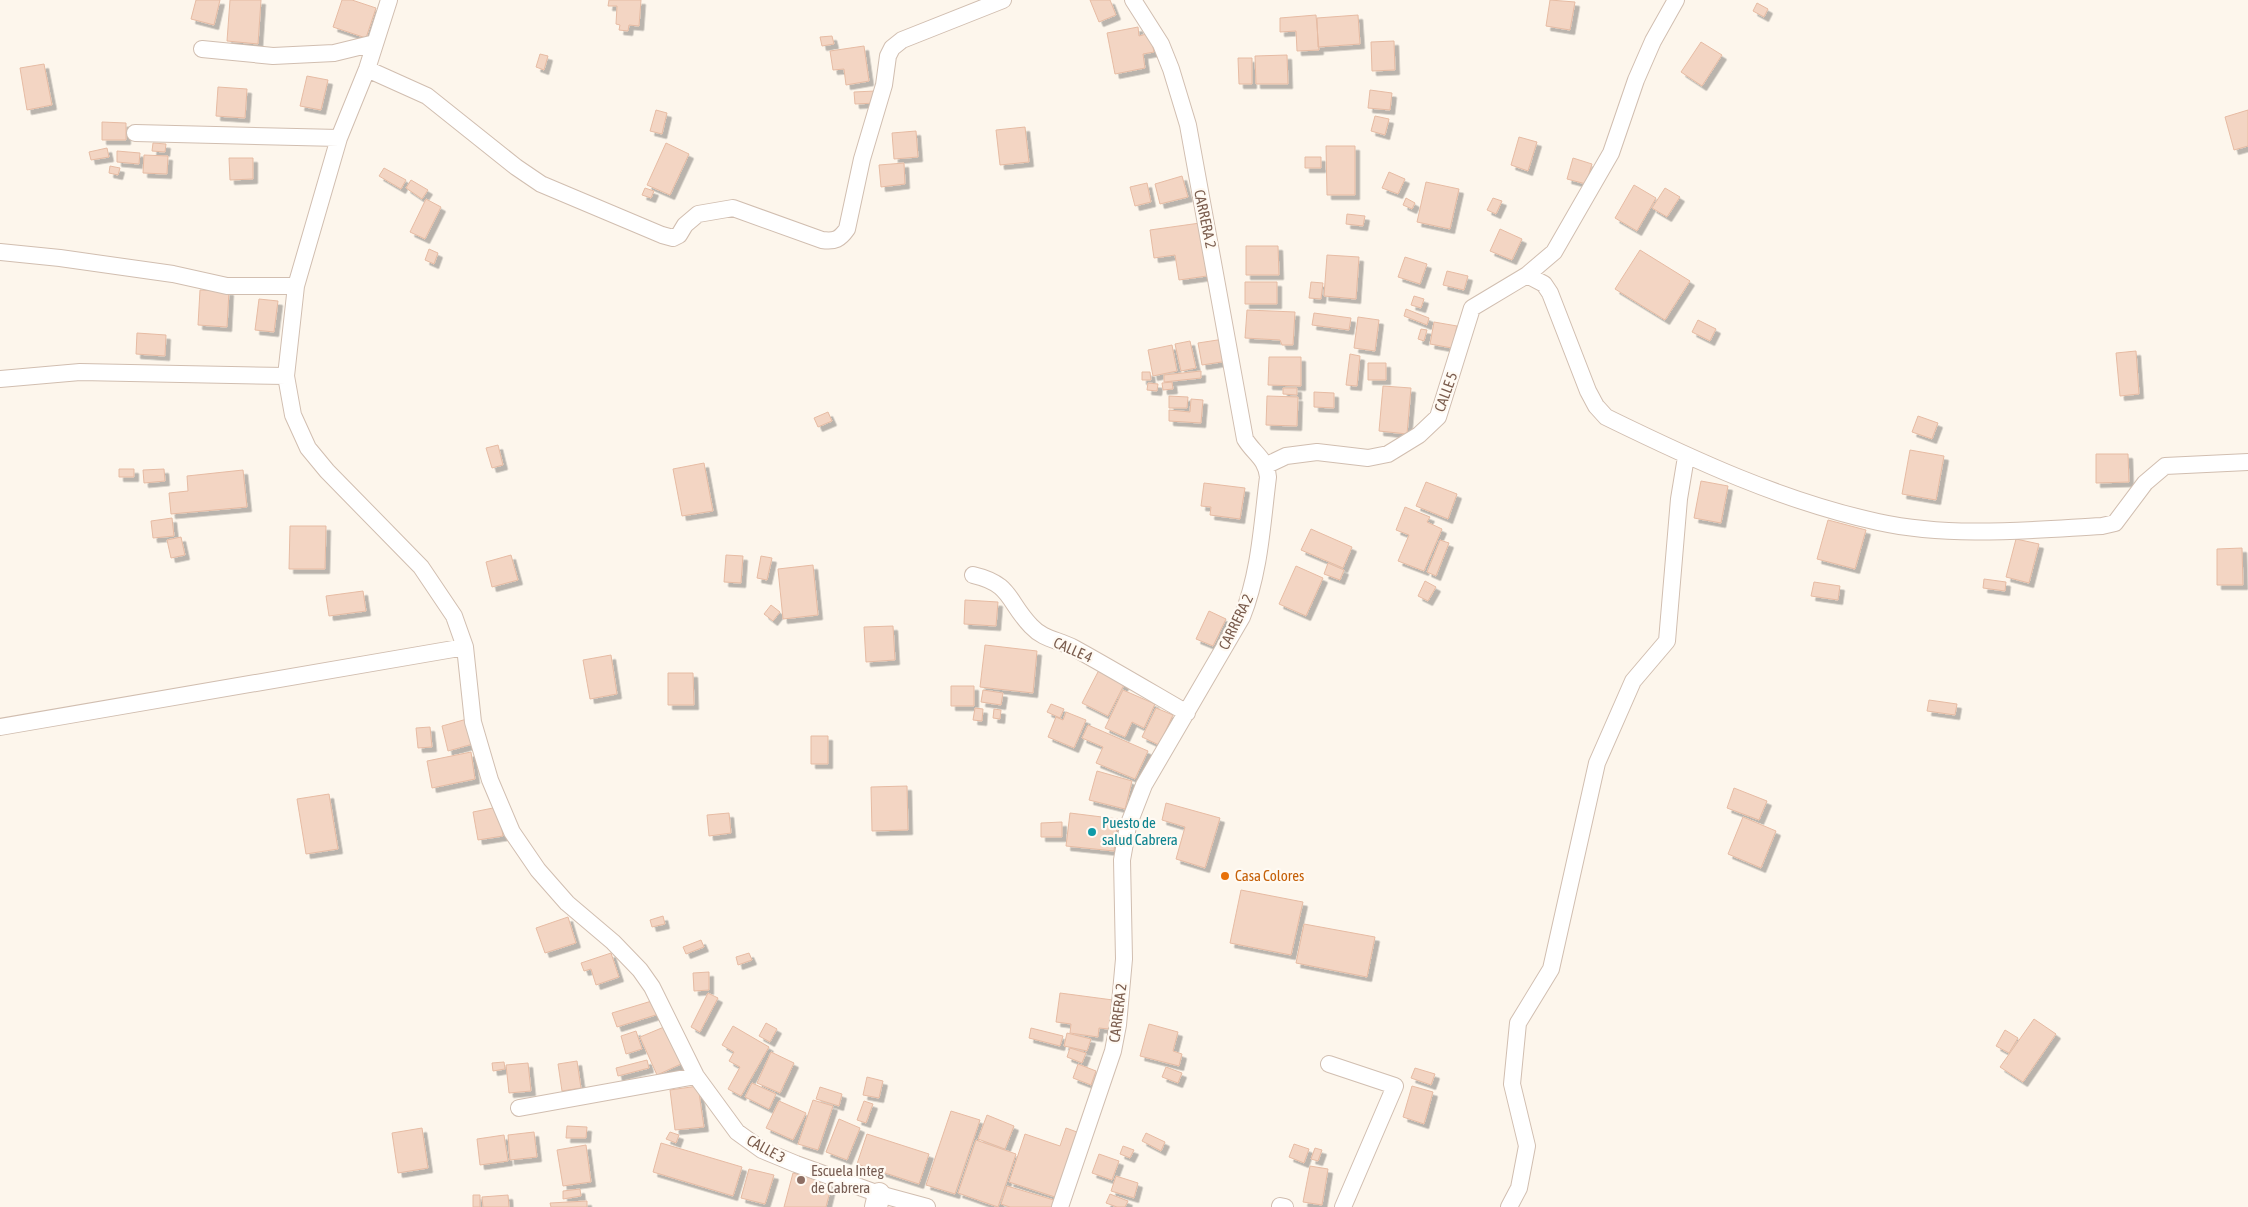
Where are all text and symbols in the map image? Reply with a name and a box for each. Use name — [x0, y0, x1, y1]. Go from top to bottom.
street label: CARRERA 2 — [1191, 188, 1220, 250]
street label: CALLE 5 — [1430, 370, 1461, 414]
street label: CARRERA 2 — [1215, 591, 1256, 652]
street label: CALLE 4 — [1051, 633, 1095, 666]
place label: Puesto de salud Cabrera — [1102, 814, 1178, 848]
marker: Puesto de salud Cabrera — [1086, 826, 1098, 838]
place label: Casa Colores — [1235, 867, 1304, 884]
marker: Casa Colores — [1219, 870, 1231, 882]
street label: CARRERA 2 — [1105, 982, 1130, 1043]
street label: CALLE 3 — [744, 1131, 788, 1166]
place label: Escuela Integ de Cabrera — [811, 1162, 884, 1196]
marker: Escuela Integ de Cabrera — [795, 1174, 807, 1186]

